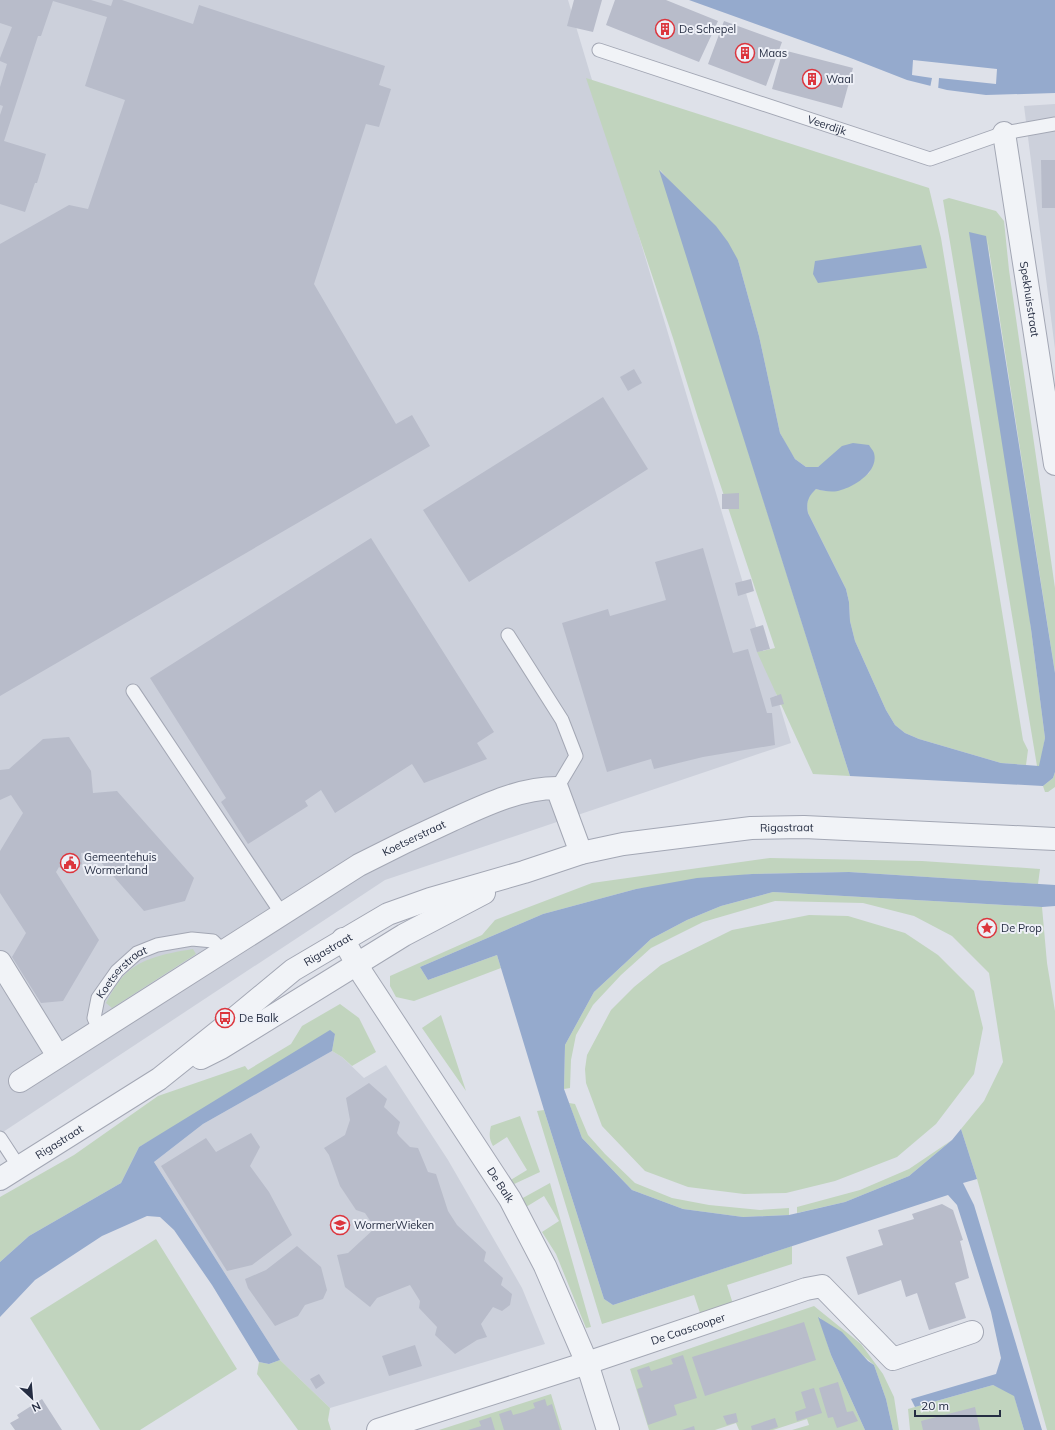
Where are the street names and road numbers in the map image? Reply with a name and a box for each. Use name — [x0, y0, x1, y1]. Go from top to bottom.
street label: Veerdijk — [806, 112, 849, 138]
street label: Spekhuisstraat — [1017, 260, 1042, 338]
street label: Koetserstraat — [380, 817, 448, 859]
street label: Rigastraat — [760, 820, 814, 835]
street label: Rigastraat — [301, 930, 355, 969]
street label: Koetserstraat — [93, 943, 149, 1001]
street label: Rigastraat — [33, 1121, 86, 1162]
street label: De Balk — [484, 1164, 517, 1205]
street label: De Caascooper — [649, 1310, 727, 1348]

